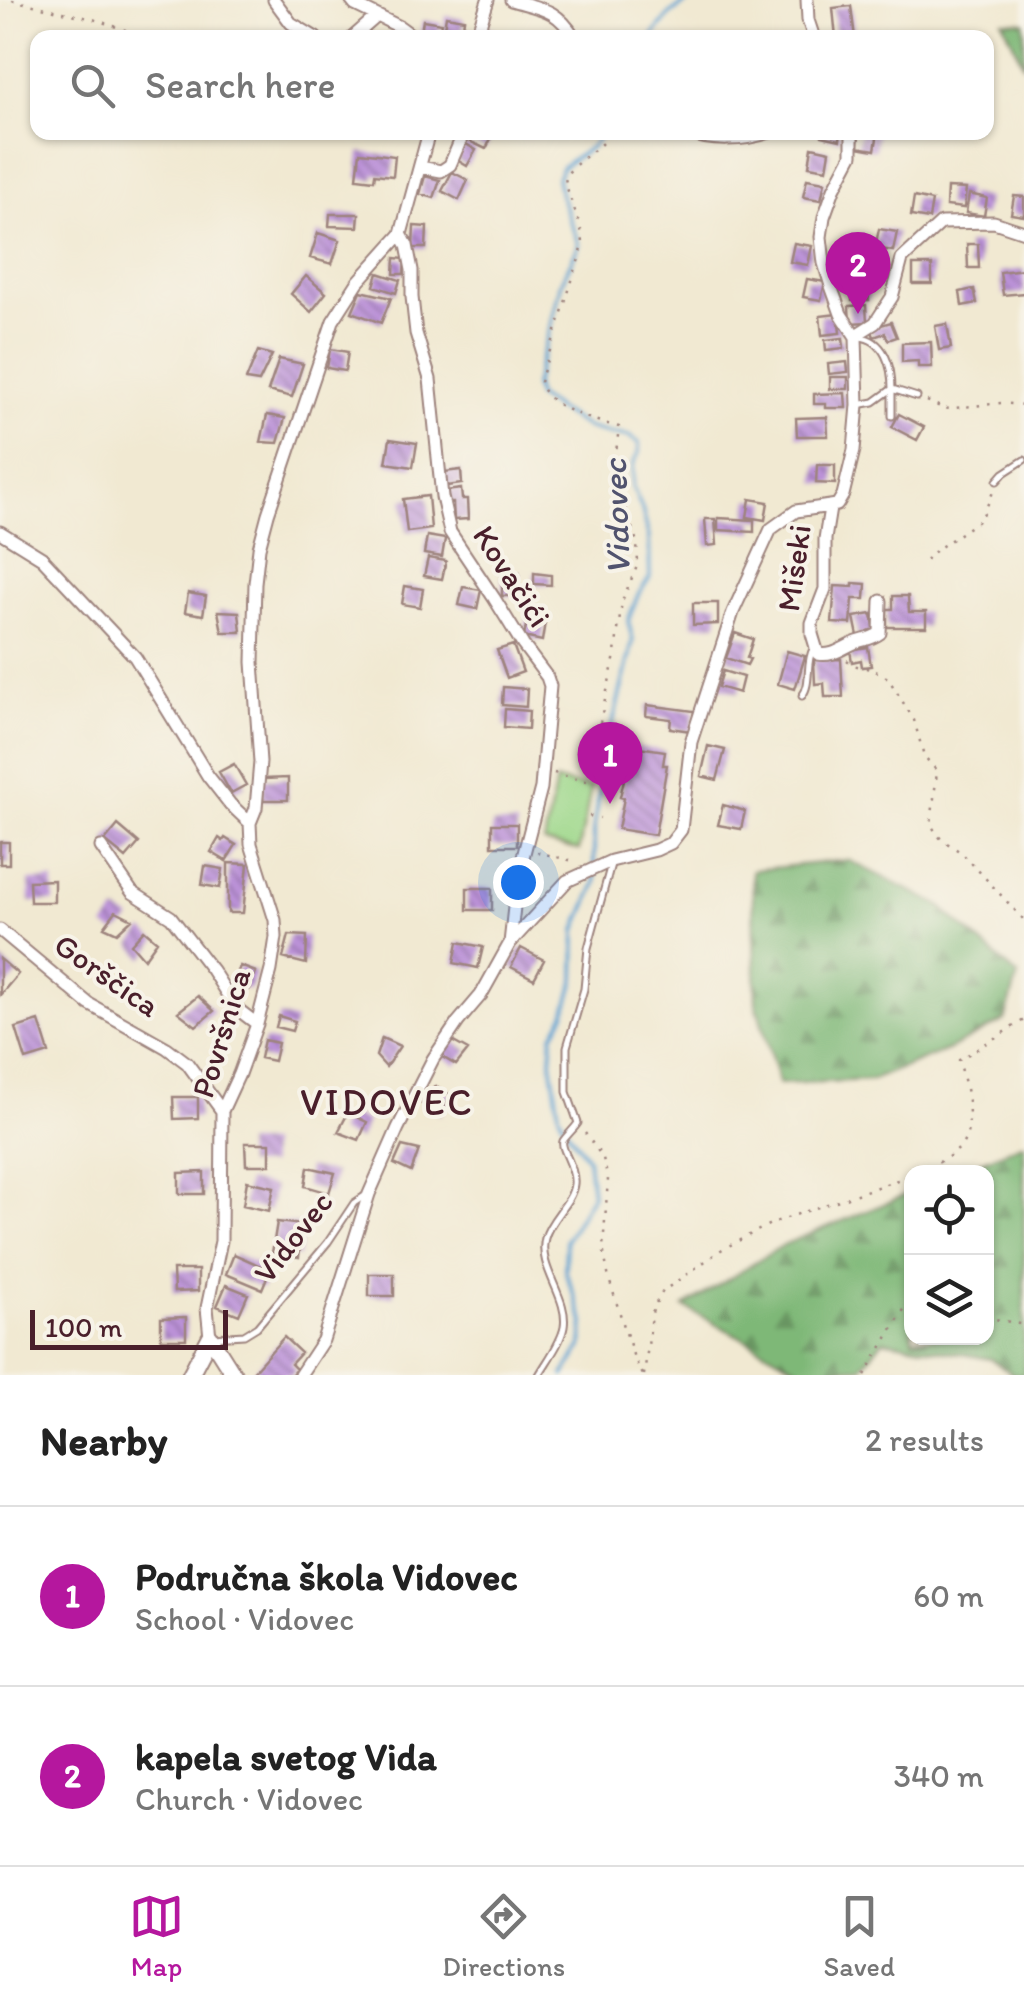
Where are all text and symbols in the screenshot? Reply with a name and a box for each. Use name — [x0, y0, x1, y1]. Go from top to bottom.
search box — [30, 30, 994, 140]
icon: search — [65, 58, 120, 113]
text: Search here — [145, 62, 336, 108]
pin: 2 — [826, 232, 890, 314]
water label: Vidovec — [593, 457, 639, 576]
street label: Kovačići — [465, 518, 559, 634]
street label: Mišeki — [769, 522, 819, 614]
pin: 1 — [578, 722, 642, 804]
your location — [493, 857, 544, 908]
street label: Gorščica — [47, 925, 167, 1025]
street label: Površnica — [183, 964, 259, 1102]
district label: VIDOVEC — [300, 1079, 474, 1125]
map controls — [904, 1165, 994, 1345]
button: locate — [904, 1165, 994, 1255]
street label: Vidovec — [245, 1183, 341, 1291]
button: layers — [904, 1255, 994, 1345]
scale bar — [30, 1305, 228, 1350]
text: 100 m — [45, 1310, 122, 1344]
text: Nearby — [40, 1415, 167, 1466]
text: 2 results — [865, 1421, 984, 1459]
text: Područna škola Vidovec — [135, 1554, 517, 1600]
text: 1 — [65, 1577, 80, 1615]
text: 60 m — [913, 1577, 984, 1615]
text: School · Vidovec — [135, 1600, 354, 1638]
text: kapela svetog Vida — [135, 1734, 437, 1780]
text: 2 — [64, 1757, 81, 1795]
text: 340 m — [894, 1757, 984, 1795]
text: Church · Vidovec — [135, 1780, 363, 1818]
tab: Map — [129, 1889, 184, 1983]
tab: Directions — [442, 1889, 565, 1983]
tab: Saved — [823, 1889, 895, 1983]

